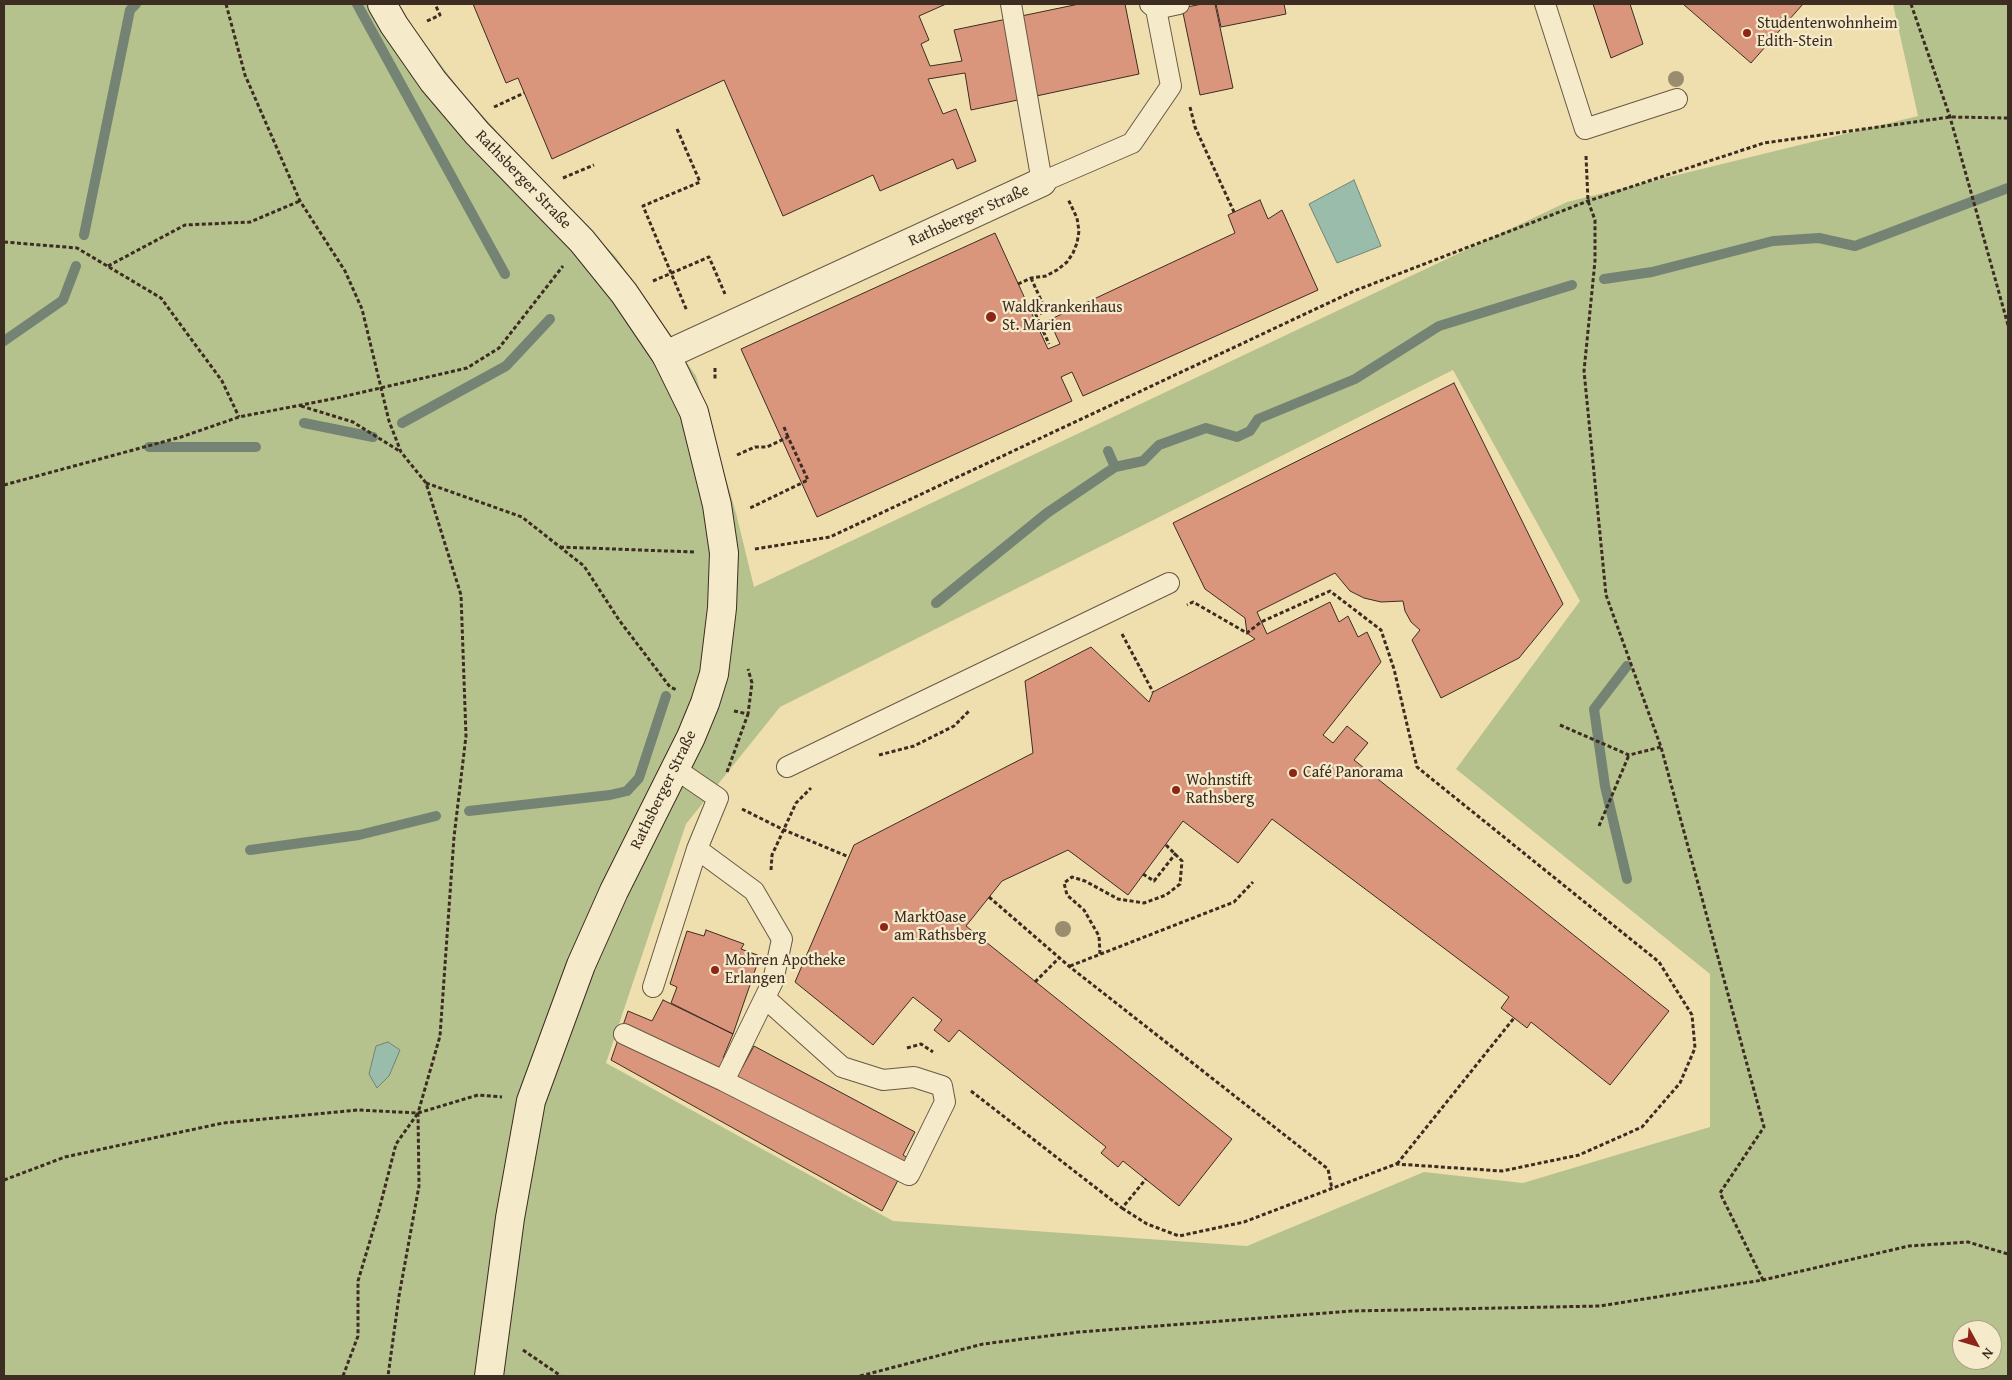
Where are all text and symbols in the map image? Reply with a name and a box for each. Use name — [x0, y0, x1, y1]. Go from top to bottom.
place label: Studentenwohnheim Edith-Stein — [1757, 14, 1898, 52]
marker: Studentenwohnheim Edith-Stein — [1741, 27, 1753, 39]
street label: Rathsberger Straße — [471, 127, 575, 233]
street label: Rathsberger Straße — [906, 181, 1032, 251]
place label: Waldkrankenhaus St. Marien — [1002, 298, 1123, 336]
marker: Waldkrankenhaus St. Marien — [984, 310, 998, 324]
street label: Rathsberger Straße — [627, 727, 701, 853]
place label: Café Panorama — [1303, 763, 1403, 783]
marker: Café Panorama — [1287, 767, 1299, 779]
place label: Wohnstift Rathsberg — [1186, 771, 1254, 809]
marker: Wohnstift Rathsberg — [1170, 784, 1182, 796]
place label: MarktOase am Rathsberg — [894, 908, 986, 946]
marker: MarktOase am Rathsberg — [878, 921, 890, 933]
place label: Mohren Apotheke Erlangen — [725, 951, 846, 989]
marker: Mohren Apotheke Erlangen — [709, 964, 721, 976]
north arrow — [1952, 1320, 2002, 1370]
text: N — [1977, 1344, 1999, 1364]

